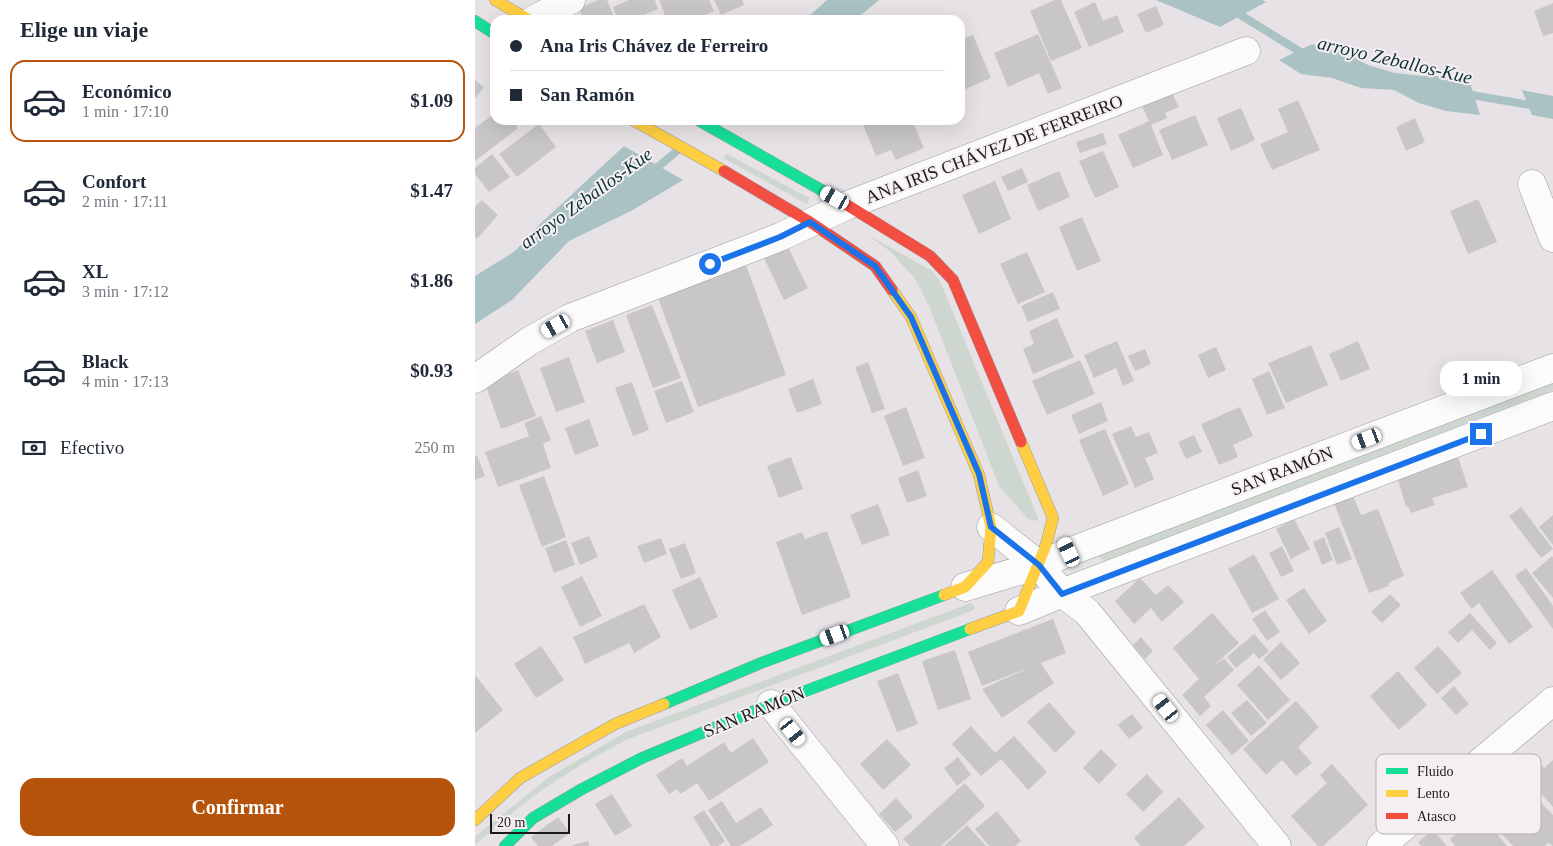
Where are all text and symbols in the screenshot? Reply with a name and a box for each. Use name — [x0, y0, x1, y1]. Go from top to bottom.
text: Elige un viaje — [20, 17, 148, 42]
water label: arroyo Zeballos-Kue — [1316, 32, 1474, 88]
text: Ana Iris Chávez de Ferreiro — [540, 35, 768, 56]
icon: car — [22, 79, 67, 124]
text: Económico — [82, 81, 172, 102]
text: San Ramón — [540, 84, 635, 105]
text: $1.09 — [410, 90, 453, 111]
street label: ANA IRIS CHÁVEZ DE FERREIRO — [862, 90, 1125, 207]
text: 1 min · 17:10 — [82, 103, 169, 120]
water label: arroyo Zeballos-Kue — [516, 143, 656, 253]
icon: car — [22, 169, 67, 214]
text: Confort — [82, 171, 146, 192]
text: $1.47 — [410, 180, 453, 201]
car — [818, 184, 851, 212]
text: 2 min · 17:11 — [82, 193, 168, 210]
route start — [699, 253, 721, 275]
icon: car — [22, 259, 67, 304]
text: XL — [82, 261, 108, 282]
text: $1.86 — [410, 270, 453, 291]
text: 3 min · 17:12 — [82, 283, 169, 300]
car — [539, 312, 572, 340]
icon: car — [22, 349, 67, 394]
text: Black — [82, 351, 128, 372]
text: $0.93 — [410, 360, 453, 381]
callout: 1 min — [1440, 362, 1522, 396]
text: 1 min — [1462, 370, 1500, 387]
text: 4 min · 17:13 — [82, 373, 169, 390]
route end — [1470, 423, 1492, 445]
car — [1350, 427, 1383, 451]
icon: cash — [20, 434, 48, 462]
text: Efectivo — [60, 437, 124, 458]
text: 250 m — [415, 439, 455, 456]
street label: SAN RAMÓN — [1228, 441, 1336, 500]
car — [1055, 535, 1082, 569]
car — [818, 623, 851, 647]
street label: SAN RAMÓN — [700, 682, 808, 741]
car — [1150, 692, 1181, 724]
car — [777, 716, 808, 748]
legend — [1376, 754, 1541, 834]
text: Fluido — [1417, 764, 1454, 779]
button: Confirmar — [20, 778, 455, 836]
text: Lento — [1417, 786, 1450, 801]
text: Atasco — [1417, 809, 1456, 824]
scale bar — [490, 811, 570, 834]
text: 20 m — [497, 815, 525, 830]

